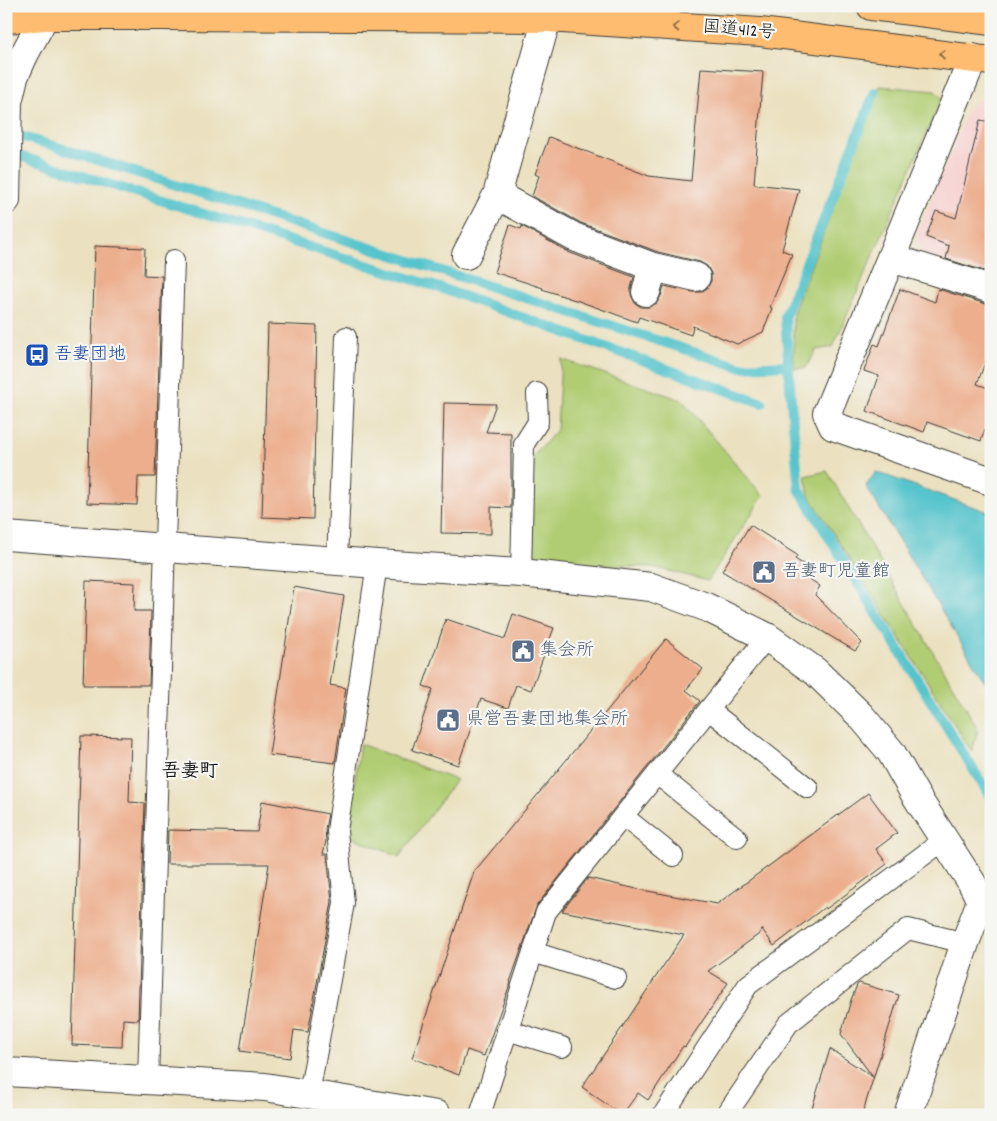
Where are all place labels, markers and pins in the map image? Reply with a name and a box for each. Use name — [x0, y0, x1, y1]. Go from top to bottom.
bus stop icon: 吾妻団地 — [24, 342, 50, 368]
place label: 吾妻団地 — [54, 343, 126, 368]
public building icon: 吾妻町児童館 — [751, 559, 777, 585]
place label: 吾妻町児童館 — [782, 560, 890, 585]
public building icon: 集会所 — [510, 638, 536, 664]
place label: 集会所 — [540, 639, 594, 664]
public building icon: 県営吾妻団地集会所 — [435, 707, 461, 733]
place label: 県営吾妻団地集会所 — [466, 708, 628, 733]

